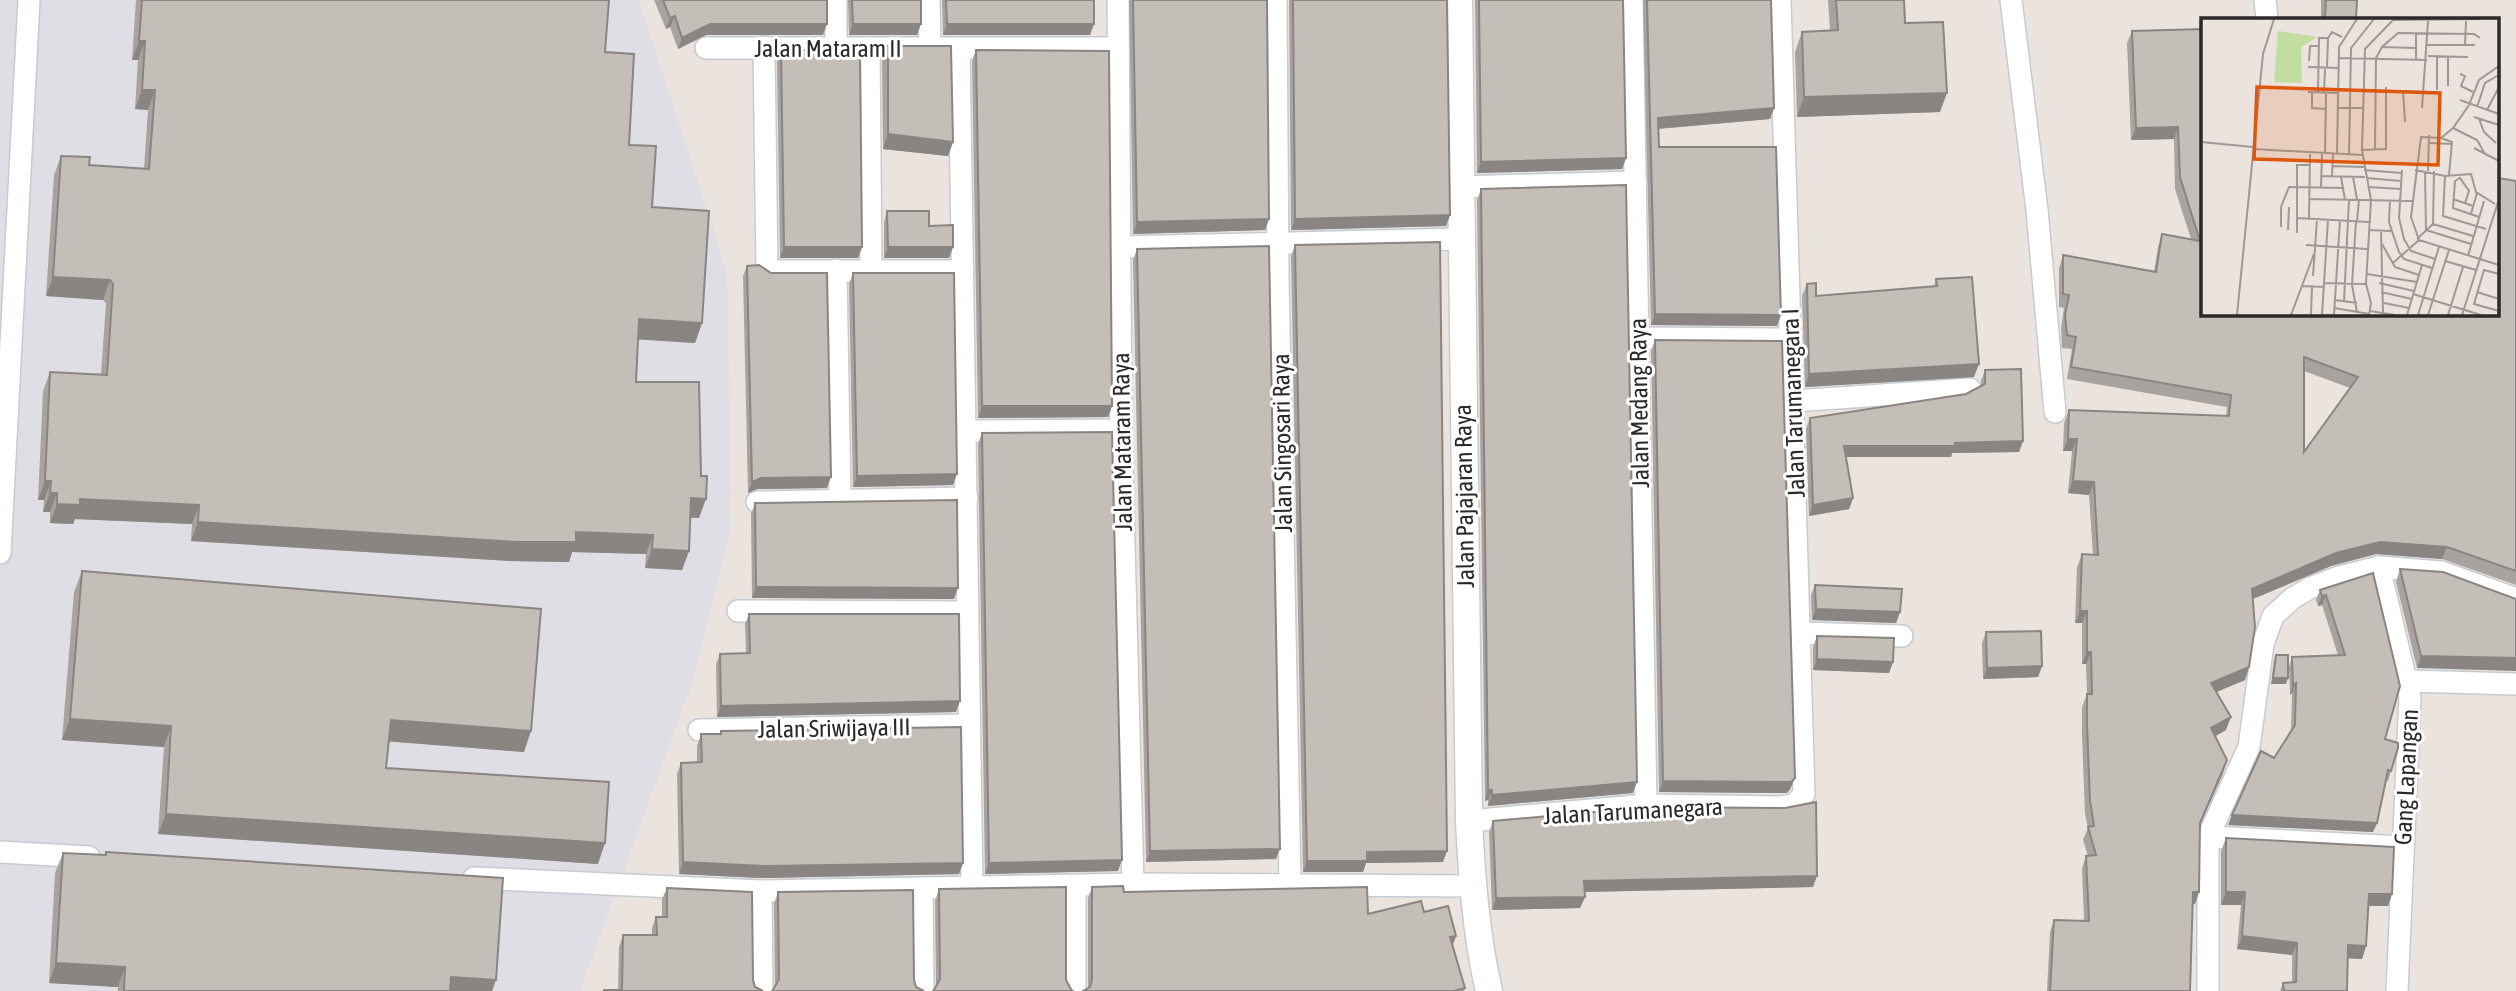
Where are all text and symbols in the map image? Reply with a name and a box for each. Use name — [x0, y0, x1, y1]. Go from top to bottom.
inset map — [2201, 18, 2498, 315]
street label: Jalan Mataram II — [754, 35, 902, 62]
street label: Jalan Tarumanegara I — [1776, 308, 1810, 498]
street label: Jalan Medang Raya — [1624, 318, 1654, 488]
street label: Jalan Mataram Raya — [1107, 352, 1137, 532]
street label: Jalan Singosari Raya — [1267, 353, 1297, 533]
street label: Jalan Pajajaran Raya — [1449, 404, 1479, 588]
street label: Gang Lapangan — [2389, 708, 2423, 846]
street label: Jalan Sriwijaya III — [757, 713, 911, 743]
street label: Jalan Tarumanegara — [1543, 793, 1723, 829]

